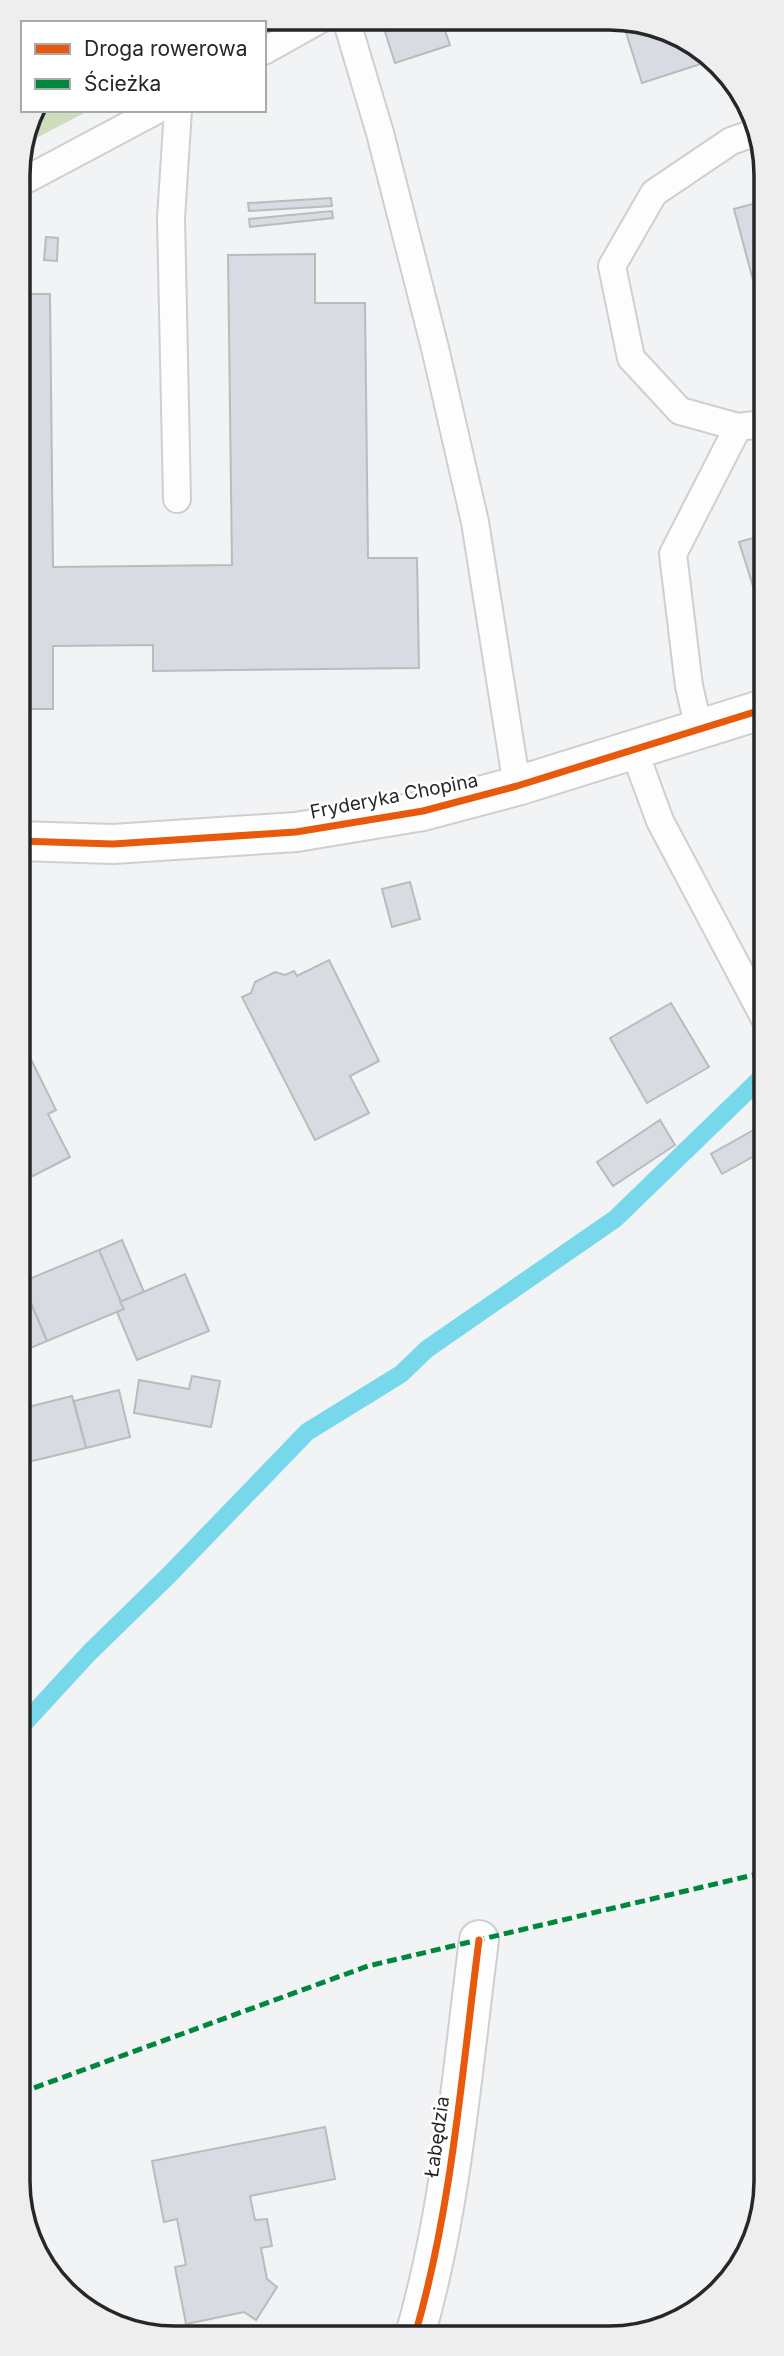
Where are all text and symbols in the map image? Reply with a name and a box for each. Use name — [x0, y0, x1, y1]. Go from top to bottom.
legend — [21, 21, 266, 112]
text: Droga rowerowa — [84, 36, 247, 61]
text: Ścieżka — [84, 70, 161, 96]
street label: Fryderyka Chopina — [308, 768, 480, 824]
street label: Łabędzia — [420, 2095, 454, 2179]

